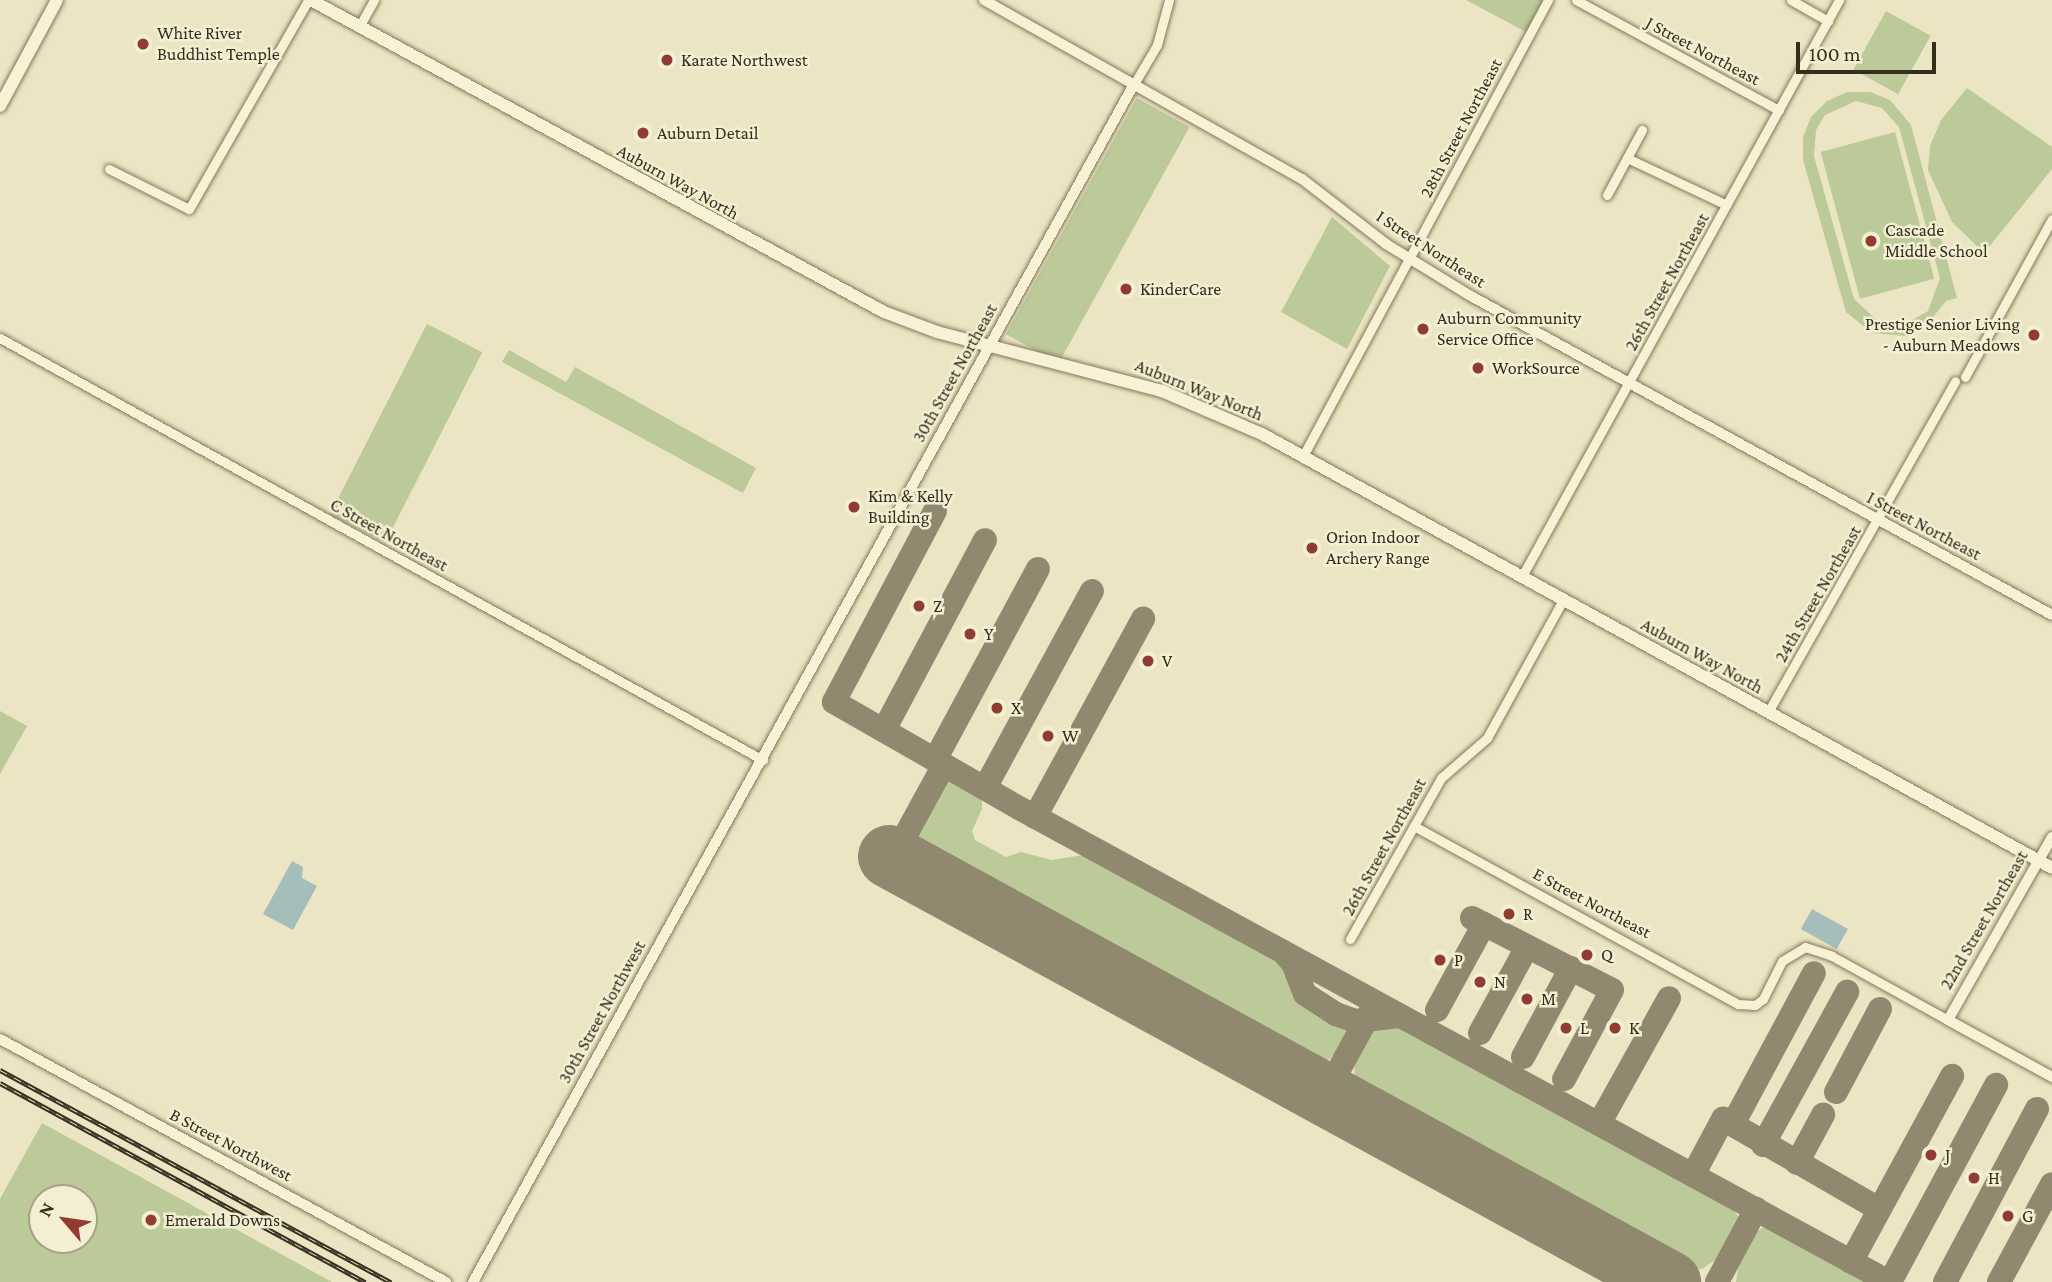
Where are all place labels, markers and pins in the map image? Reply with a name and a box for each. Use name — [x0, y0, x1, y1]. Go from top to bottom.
place label: White River Buddhist Temple — [157, 23, 280, 66]
marker: White River Buddhist Temple — [135, 36, 151, 52]
place label: Karate Northwest — [681, 49, 808, 71]
marker: Karate Northwest — [659, 52, 675, 68]
place label: Auburn Detail — [657, 122, 758, 144]
marker: Auburn Detail — [635, 125, 651, 141]
place label: Cascade Middle School — [1885, 220, 1988, 262]
marker: Cascade Middle School — [1863, 233, 1879, 249]
place label: KinderCare — [1140, 278, 1221, 300]
marker: KinderCare — [1118, 281, 1134, 297]
place label: Auburn Community Service Office — [1437, 308, 1581, 350]
place label: Prestige Senior Living - Auburn Meadows — [1865, 314, 2020, 356]
marker: Auburn Community Service Office — [1415, 321, 1431, 337]
marker: Prestige Senior Living - Auburn Meadows — [2026, 327, 2042, 343]
place label: WorkSource — [1492, 357, 1580, 379]
marker: WorkSource — [1470, 360, 1486, 376]
place label: Kim & Kelly Building — [868, 486, 953, 528]
marker: Kim & Kelly Building — [846, 499, 862, 515]
place label: Orion Indoor Archery Range — [1326, 527, 1430, 570]
marker: Orion Indoor Archery Range — [1304, 540, 1320, 556]
place label: Z — [933, 595, 942, 617]
marker: Z — [911, 598, 927, 614]
place label: Y — [984, 623, 994, 645]
marker: Y — [962, 626, 978, 642]
place label: V — [1162, 650, 1172, 672]
marker: V — [1140, 653, 1156, 669]
place label: X — [1011, 697, 1021, 719]
marker: X — [989, 700, 1005, 716]
place label: W — [1062, 725, 1079, 747]
marker: W — [1040, 728, 1056, 744]
place label: R — [1523, 903, 1533, 925]
marker: R — [1501, 906, 1517, 922]
place label: Q — [1601, 944, 1613, 966]
marker: Q — [1579, 947, 1595, 963]
place label: P — [1454, 949, 1463, 971]
marker: P — [1432, 952, 1448, 968]
place label: N — [1494, 971, 1506, 993]
marker: N — [1472, 974, 1488, 990]
place label: M — [1541, 988, 1556, 1010]
marker: M — [1519, 991, 1535, 1007]
place label: L — [1580, 1017, 1589, 1039]
place label: K — [1629, 1017, 1639, 1039]
marker: L — [1558, 1020, 1574, 1036]
marker: K — [1607, 1020, 1623, 1036]
place label: J — [1945, 1144, 1950, 1166]
marker: J — [1923, 1147, 1939, 1163]
place label: H — [1988, 1167, 2000, 1189]
marker: H — [1966, 1170, 1982, 1186]
place label: G — [2022, 1205, 2033, 1227]
marker: G — [2000, 1208, 2016, 1224]
place label: Emerald Downs — [165, 1209, 280, 1231]
marker: Emerald Downs — [143, 1212, 159, 1228]

